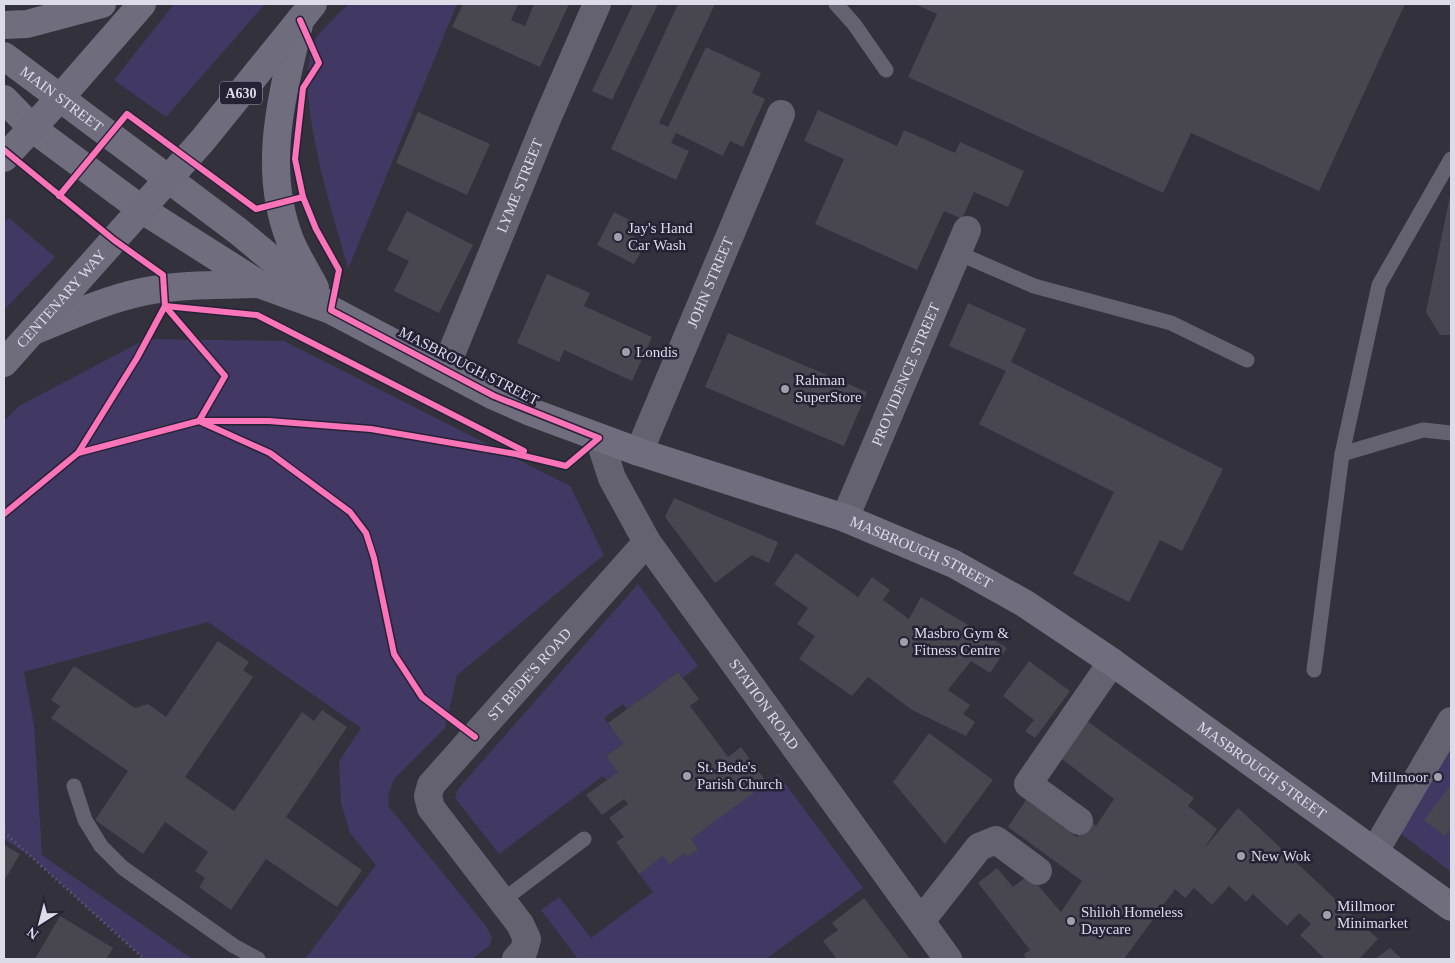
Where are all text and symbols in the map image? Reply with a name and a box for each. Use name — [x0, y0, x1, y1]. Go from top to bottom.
street label: MAIN STREET — [17, 63, 106, 135]
road number: A630 — [220, 82, 262, 105]
street label: LYME STREET — [494, 136, 546, 235]
place label: Jay's Hand Car Wash — [628, 220, 693, 253]
marker: Jay's Hand Car Wash — [612, 231, 624, 243]
street label: JOHN STREET — [684, 234, 736, 330]
street label: CENTENARY WAY — [13, 246, 109, 351]
street label: PROVIDENCE STREET — [868, 300, 943, 448]
street label: MASBROUGH STREET — [396, 324, 542, 408]
place label: Londis — [636, 344, 678, 360]
marker: Londis — [620, 346, 632, 358]
place label: Rahman SuperStore — [795, 372, 862, 405]
marker: Rahman SuperStore — [779, 383, 791, 395]
street label: MASBROUGH STREET — [847, 513, 995, 592]
street label: ST BEDE'S ROAD — [484, 625, 574, 724]
place label: Masbro Gym & Fitness Centre — [914, 625, 1009, 658]
marker: Masbro Gym & Fitness Centre — [898, 636, 910, 648]
street label: STATION ROAD — [726, 656, 802, 753]
street label: MASBROUGH STREET — [1195, 719, 1329, 822]
place label: St. Bede's Parish Church — [697, 759, 783, 792]
place label: Millmoor — [1370, 769, 1428, 785]
marker: St. Bede's Parish Church — [681, 770, 693, 782]
marker: Millmoor — [1432, 771, 1444, 783]
place label: New Wok — [1251, 848, 1311, 864]
marker: New Wok — [1235, 850, 1247, 862]
north arrow — [15, 898, 65, 948]
place label: Millmoor Minimarket — [1337, 898, 1409, 931]
place label: Shiloh Homeless Daycare — [1081, 904, 1183, 937]
marker: Millmoor Minimarket — [1321, 909, 1333, 921]
marker: Shiloh Homeless Daycare — [1065, 915, 1077, 927]
text: N — [24, 924, 41, 942]

